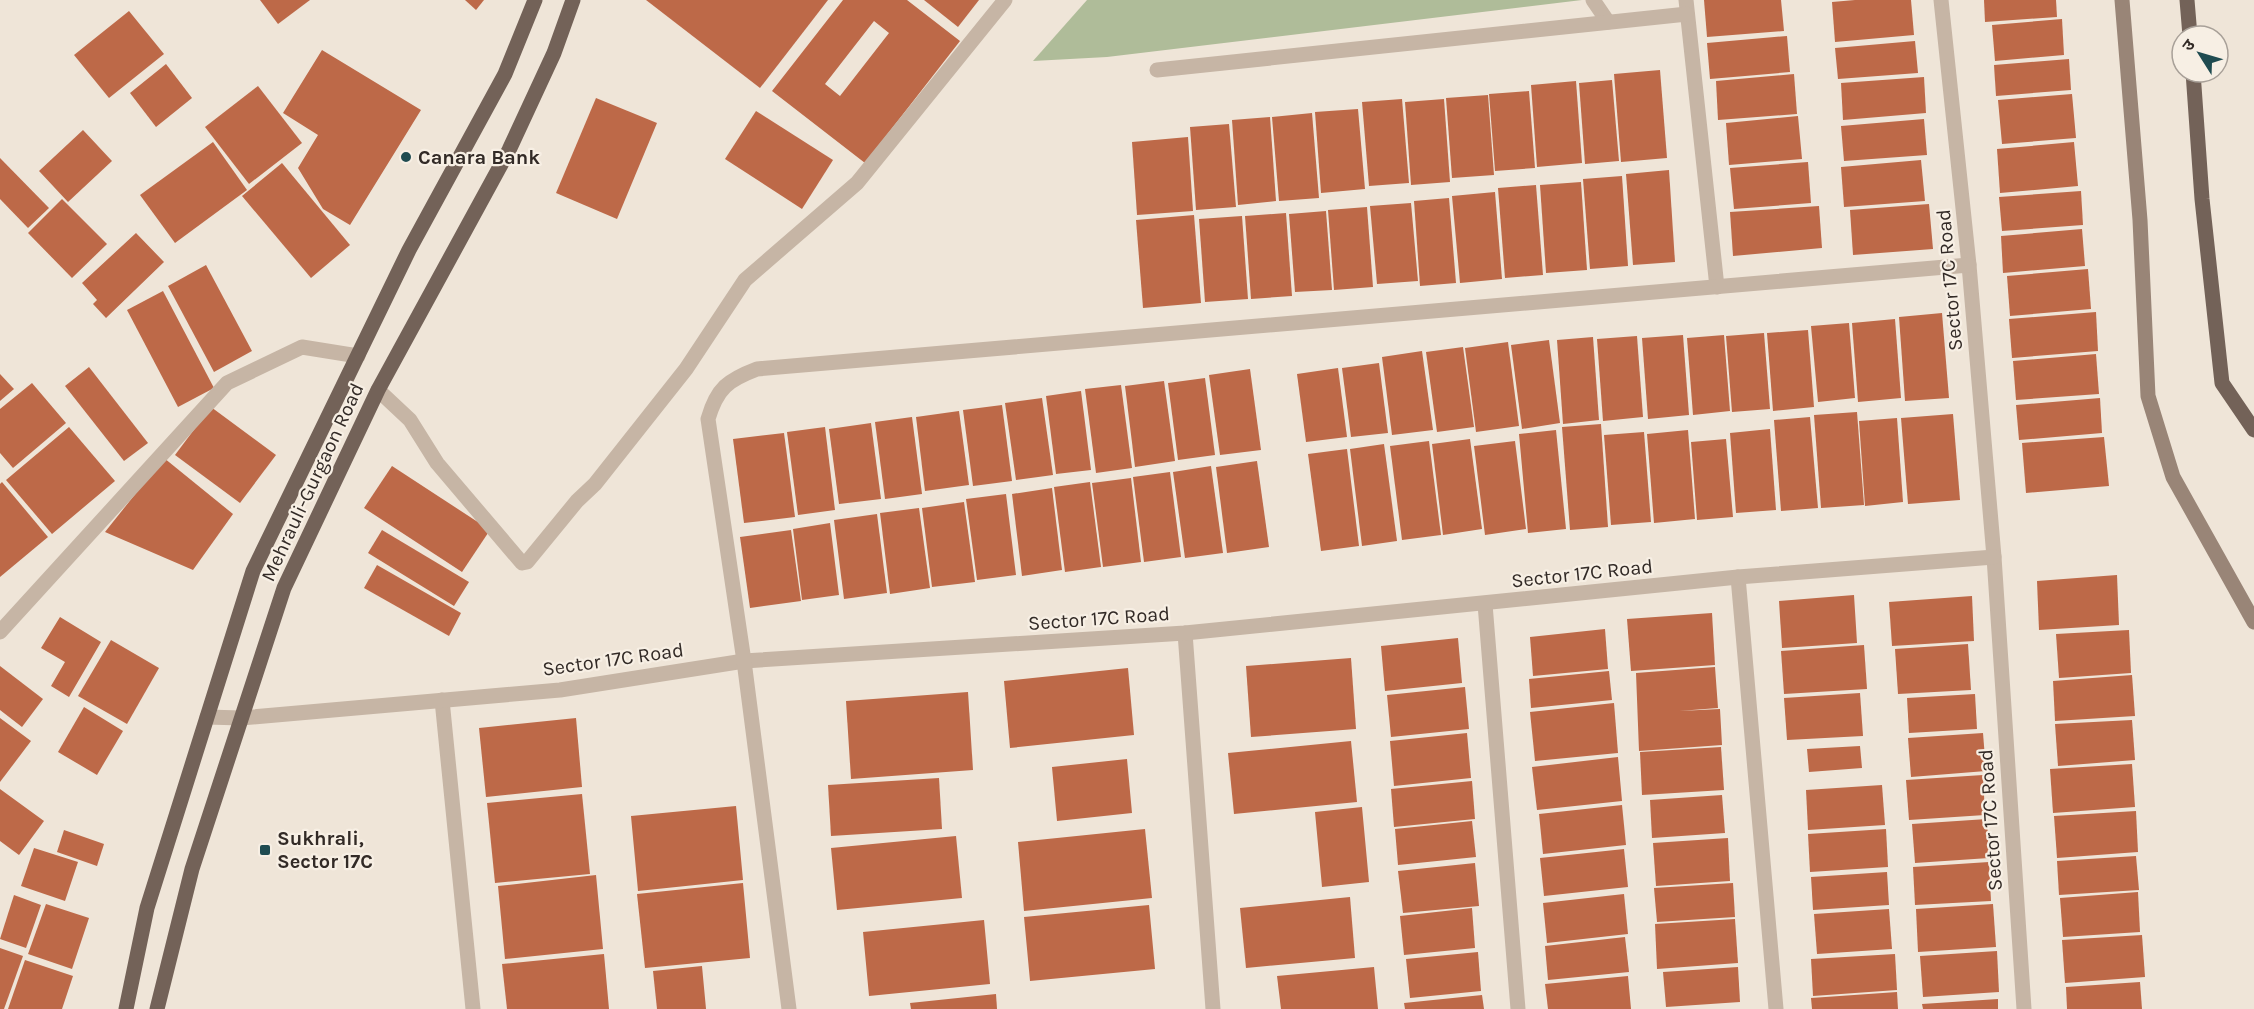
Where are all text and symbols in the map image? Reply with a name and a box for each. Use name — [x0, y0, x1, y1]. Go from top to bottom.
north arrow — [2170, 24, 2230, 84]
text: उ — [2178, 35, 2199, 55]
place label: Canara Bank — [418, 146, 540, 169]
marker: Canara Bank — [399, 150, 413, 164]
street label: Sector 17C Road — [1932, 208, 1967, 352]
street label: Mehrauli-Gurgaon Road — [256, 379, 369, 585]
street label: Sector 17C Road — [1510, 555, 1654, 592]
street label: Sector 17C Road — [1027, 602, 1171, 635]
street label: Sector 17C Road — [541, 638, 685, 681]
street label: Sector 17C Road — [1974, 748, 2007, 892]
place label: Sukhrali, Sector 17C — [277, 827, 373, 873]
marker: Sukhrali, Sector 17C — [258, 843, 272, 857]

